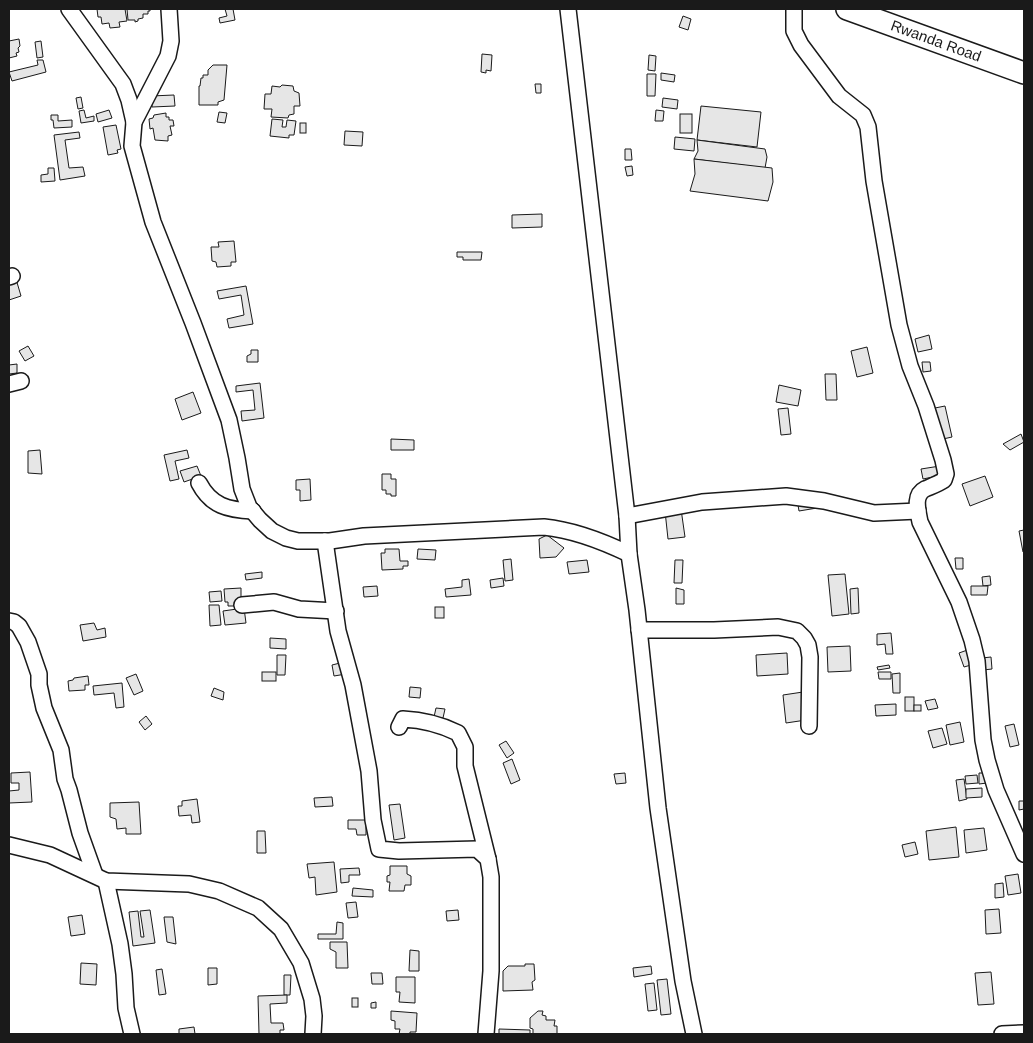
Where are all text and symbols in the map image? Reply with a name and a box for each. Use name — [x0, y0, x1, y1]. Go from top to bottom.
street label: Rwanda Road — [889, 16, 984, 65]

